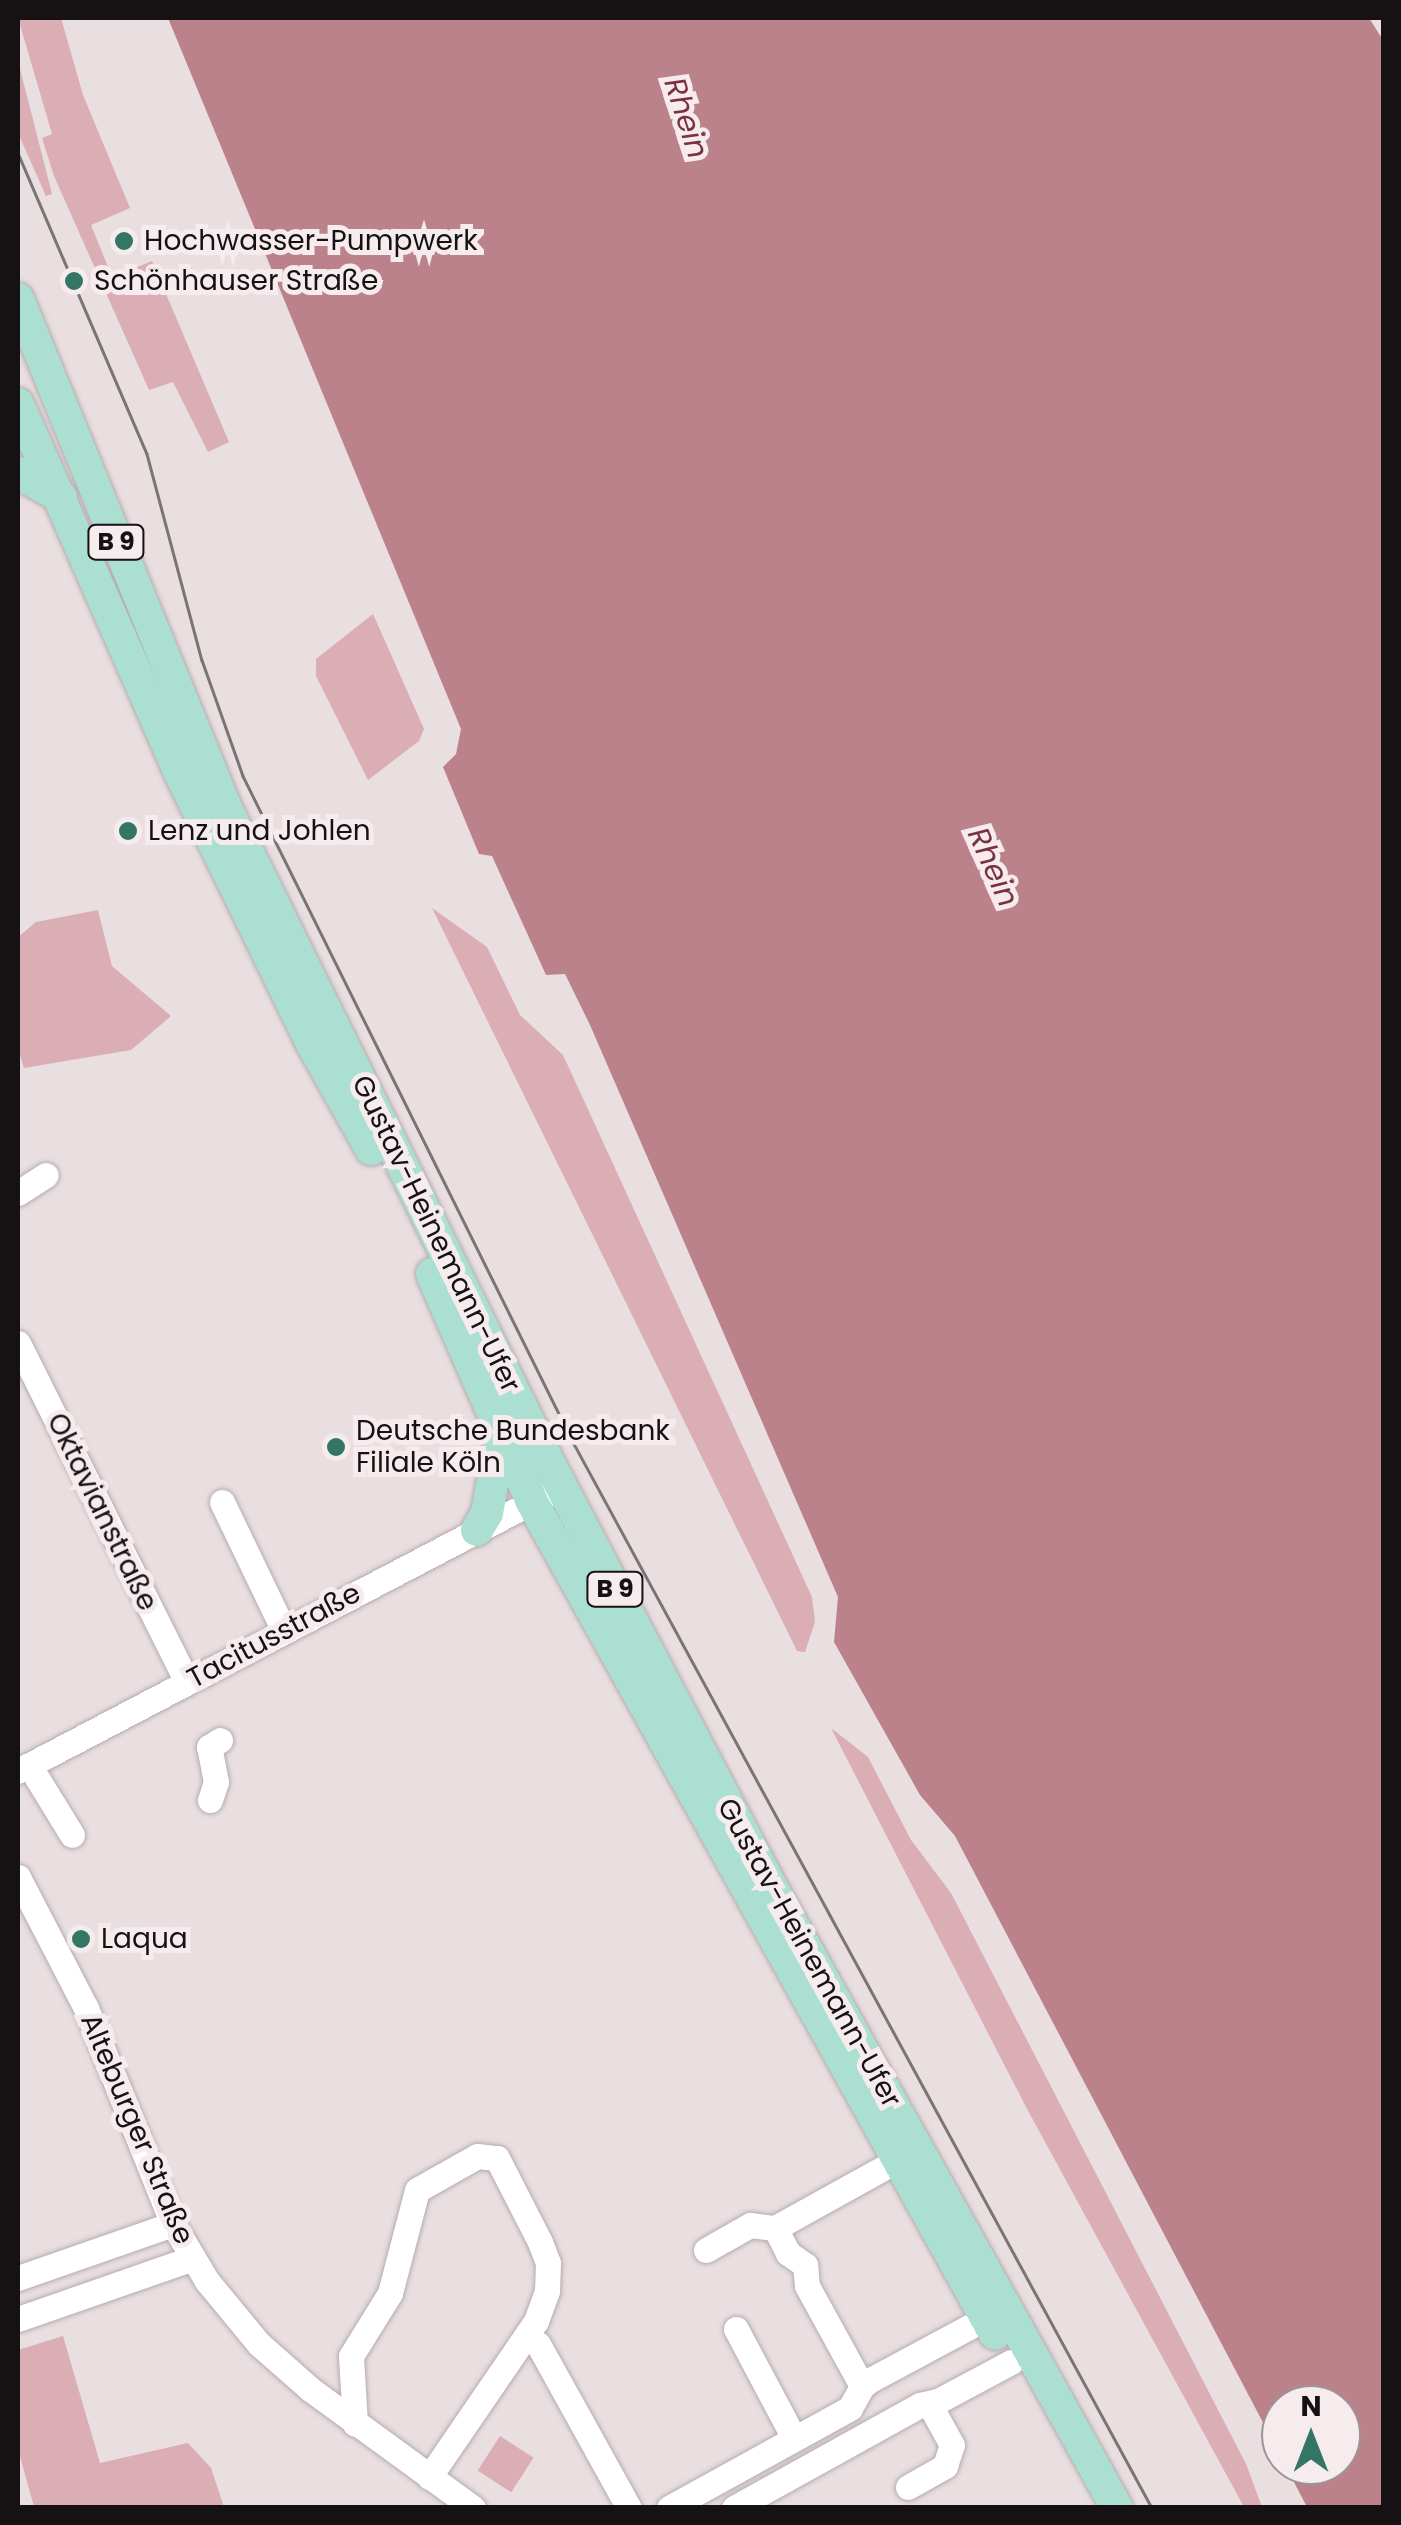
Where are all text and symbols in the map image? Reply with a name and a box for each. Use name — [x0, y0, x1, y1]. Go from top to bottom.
water label: Rhein — [656, 73, 716, 163]
place label: Hochwasser-Pumpwerk — [144, 224, 478, 258]
marker: Hochwasser-Pumpwerk — [113, 230, 135, 252]
place label: Schönhauser Straße — [94, 264, 378, 298]
marker: Schönhauser Straße — [63, 270, 85, 292]
road number: B 9 — [86, 522, 146, 562]
place label: Lenz und Johlen — [148, 814, 371, 848]
marker: Lenz und Johlen — [117, 820, 139, 842]
water label: Rhein — [960, 822, 1026, 912]
street label: Gustav-Heinemann-Ufer — [345, 1070, 527, 1398]
street label: Oktavianstraße — [40, 1408, 164, 1616]
place label: Deutsche Bundesbank Filiale Köln — [356, 1414, 670, 1480]
marker: Deutsche Bundesbank Filiale Köln — [325, 1436, 347, 1458]
road number: B 9 — [585, 1569, 645, 1609]
street label: Tacitusstraße — [182, 1576, 366, 1696]
street label: Gustav-Heinemann-Ufer — [710, 1792, 908, 2114]
place label: Laqua — [101, 1922, 188, 1956]
marker: Laqua — [70, 1928, 92, 1950]
street label: Alteburger Straße — [73, 2009, 201, 2249]
north arrow — [1261, 2385, 1361, 2485]
text: N — [1300, 2387, 1322, 2426]

